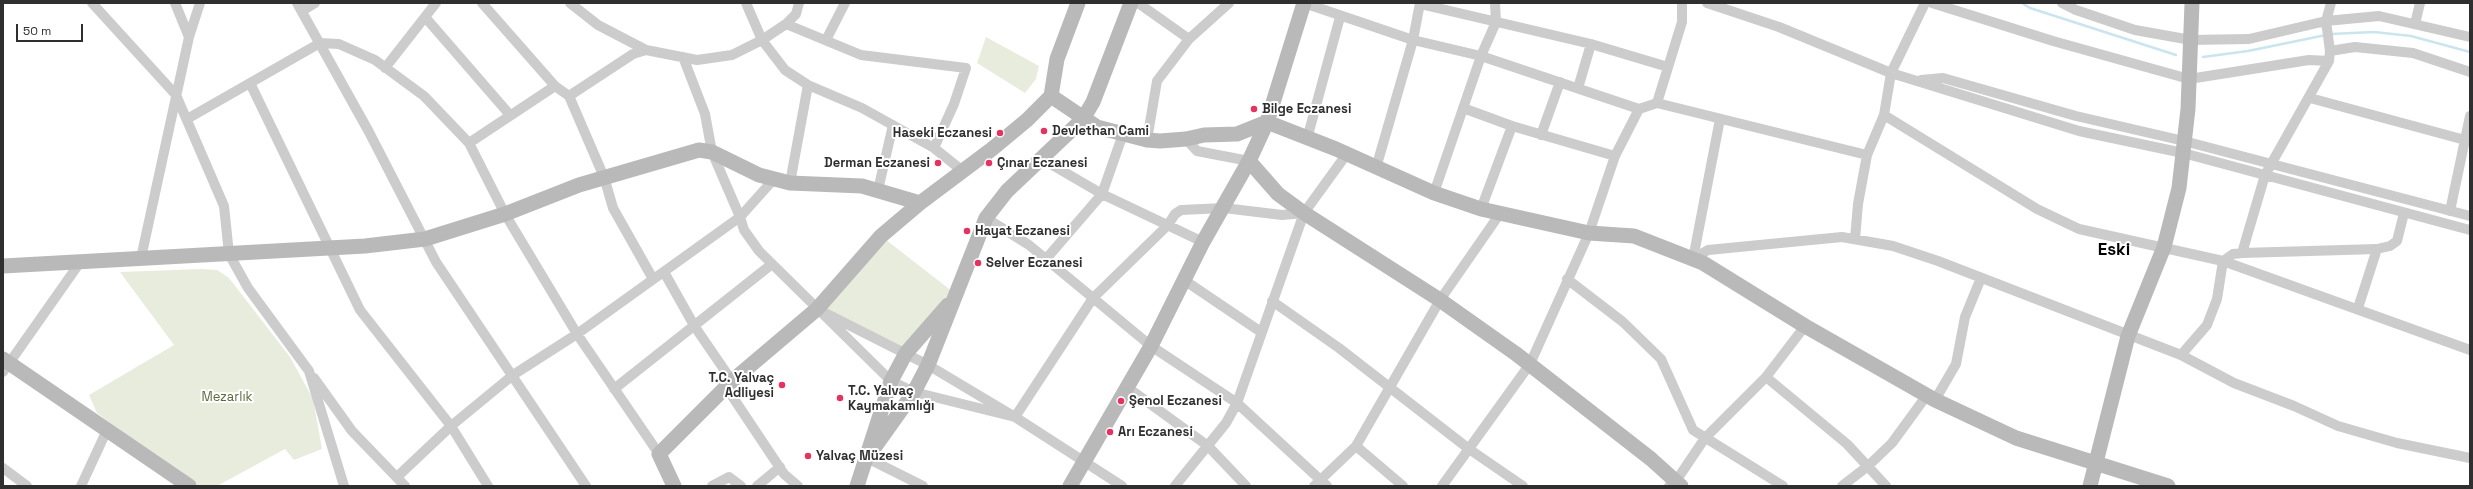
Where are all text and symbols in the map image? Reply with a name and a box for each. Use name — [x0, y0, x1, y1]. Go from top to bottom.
scale bar — [18, 16, 85, 42]
text: 50 m — [23, 23, 51, 39]
place label: Bilge Eczanesi — [1262, 101, 1351, 117]
marker: Bilge Eczanesi — [1249, 104, 1259, 114]
place label: Devlethan Cami — [1052, 123, 1149, 139]
place label: Haseki Eczanesi — [893, 125, 992, 141]
marker: Devlethan Cami — [1039, 126, 1049, 136]
marker: Haseki Eczanesi — [995, 128, 1005, 138]
place label: Derman Eczanesi — [824, 155, 930, 171]
place label: Çınar Eczanesi — [997, 155, 1088, 171]
marker: Derman Eczanesi — [933, 158, 943, 168]
marker: Çınar Eczanesi — [984, 158, 994, 168]
place label: Hayat Eczanesi — [975, 223, 1070, 239]
marker: Hayat Eczanesi — [962, 226, 972, 236]
district label: Eski — [2098, 240, 2130, 260]
place label: Selver Eczanesi — [986, 255, 1082, 271]
marker: Selver Eczanesi — [973, 258, 983, 268]
place label: T.C. Yalvaç Adliyesi — [708, 370, 774, 401]
marker: T.C. Yalvaç Adliyesi — [777, 380, 787, 390]
place label: T.C. Yalvaç Kaymakamlığı — [848, 383, 935, 414]
park label: Mezarlık — [201, 389, 253, 405]
marker: T.C. Yalvaç Kaymakamlığı — [835, 393, 845, 403]
place label: Şenol Eczanesi — [1129, 393, 1222, 409]
marker: Şenol Eczanesi — [1116, 396, 1126, 406]
place label: Arı Eczanesi — [1118, 424, 1193, 440]
marker: Arı Eczanesi — [1105, 427, 1115, 437]
place label: Yalvaç Müzesi — [816, 448, 903, 464]
marker: Yalvaç Müzesi — [803, 451, 813, 461]

